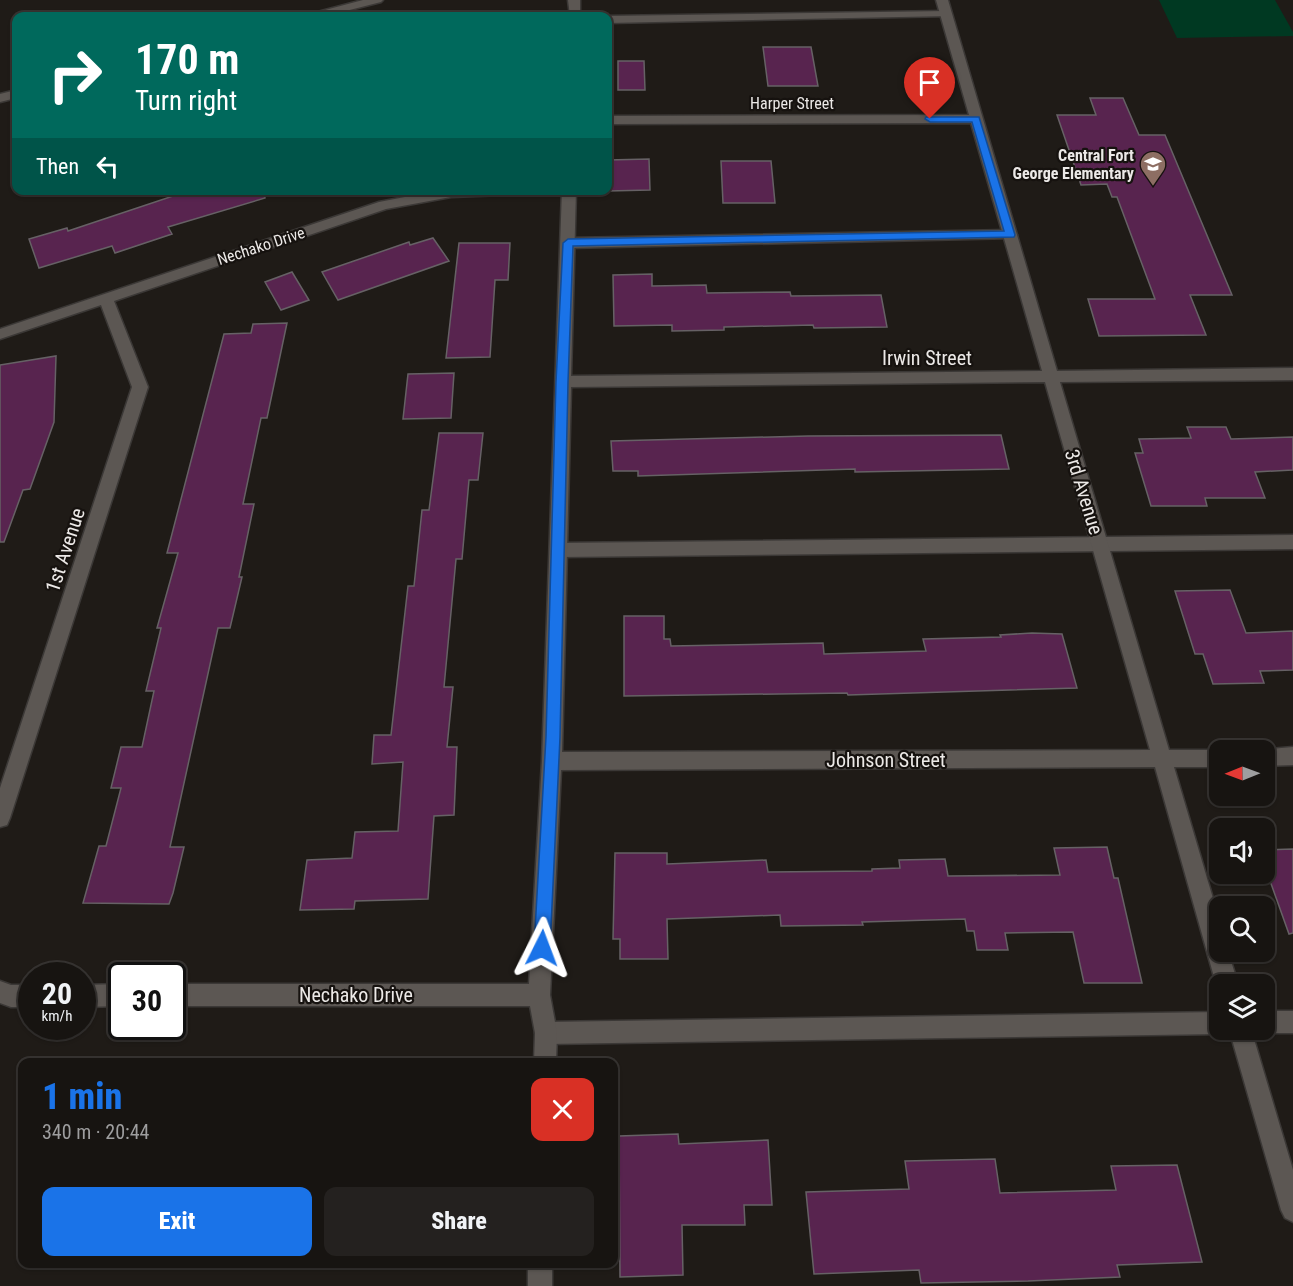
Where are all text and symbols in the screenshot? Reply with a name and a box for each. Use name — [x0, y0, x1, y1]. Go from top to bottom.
text: 170 m — [135, 35, 240, 84]
icon: right — [36, 36, 114, 114]
pin — [904, 57, 955, 119]
icon: arrive — [913, 66, 946, 99]
text: Turn right — [135, 85, 237, 117]
street label: Harper Street — [750, 94, 834, 113]
place label: Central Fort George Elementary — [1013, 146, 1134, 183]
school or university icon: Central Fort George Elementary — [1138, 149, 1168, 187]
icon: left — [91, 150, 124, 183]
text: Then — [36, 154, 79, 179]
street label: Nechako Drive — [215, 223, 307, 269]
street label: Irwin Street — [882, 346, 972, 370]
street label: 3rd Avenue — [1060, 446, 1108, 538]
street label: 1st Avenue — [40, 505, 90, 595]
north arrow — [1209, 740, 1275, 806]
map controls — [1209, 740, 1275, 1040]
street label: Johnson Street — [826, 748, 946, 772]
button: sound — [1209, 818, 1275, 884]
button: search — [1209, 896, 1275, 962]
position arrow — [510, 916, 574, 980]
speed limit sign: 30 — [108, 962, 186, 1040]
button: layers — [1209, 974, 1275, 1040]
text: 20 — [42, 976, 72, 1011]
street label: Nechako Drive — [299, 983, 413, 1007]
text: km/h — [42, 1007, 72, 1025]
text: 1 min — [42, 1076, 122, 1118]
button: close — [531, 1078, 594, 1141]
text: 340 m · 20:44 — [42, 1120, 149, 1144]
button: Exit — [42, 1187, 312, 1256]
button: Share — [324, 1187, 594, 1256]

